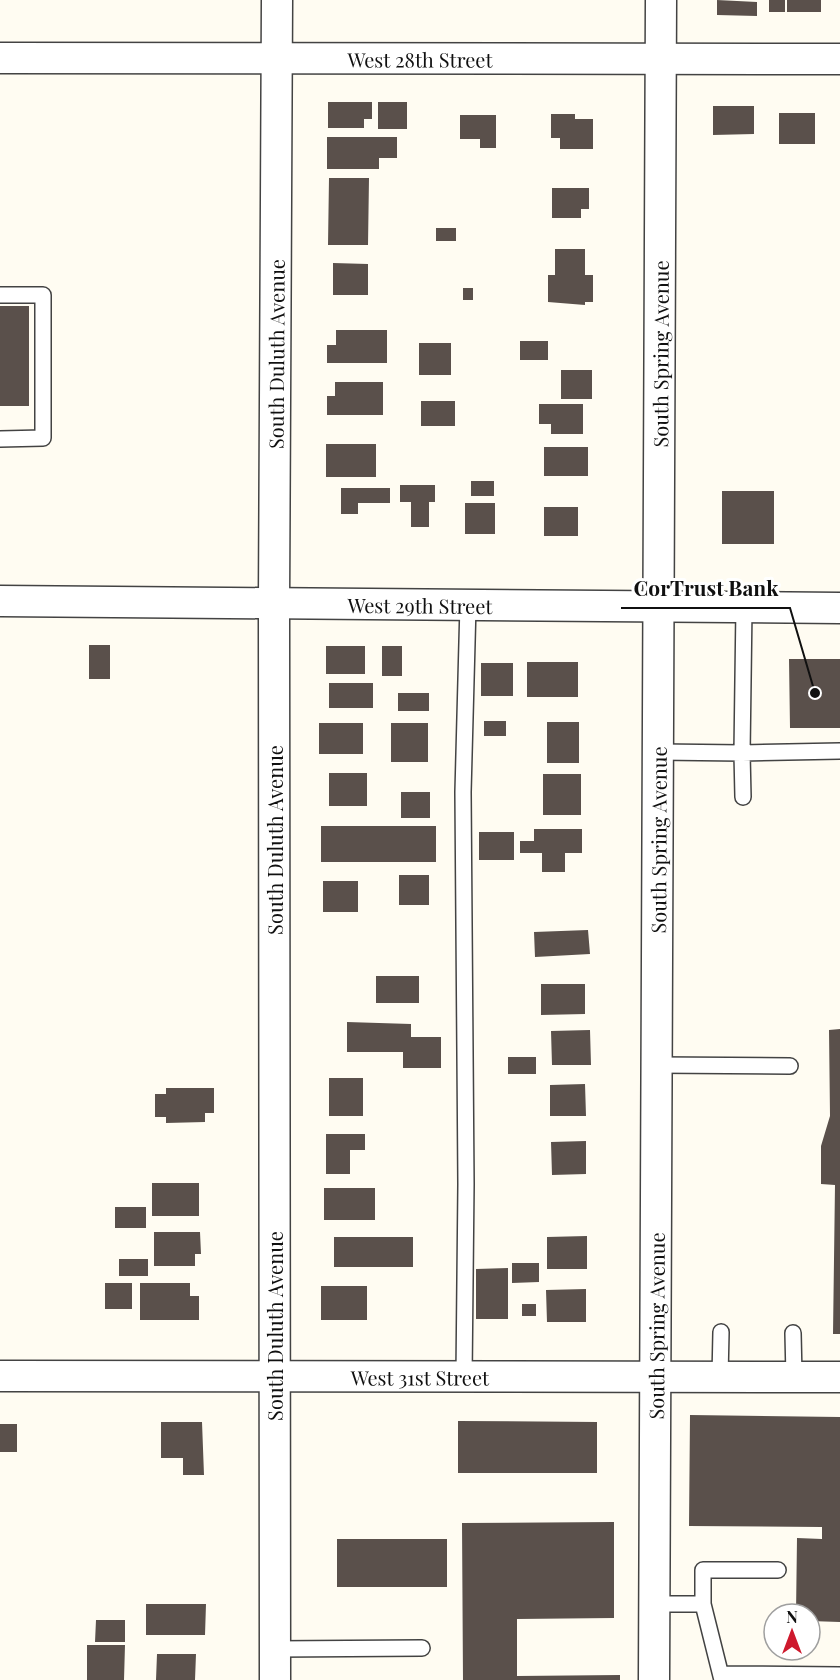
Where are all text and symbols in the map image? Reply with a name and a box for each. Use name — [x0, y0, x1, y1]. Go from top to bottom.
street label: West 28th Street — [346, 45, 493, 72]
street label: South Duluth Avenue — [261, 259, 289, 449]
street label: South Spring Avenue — [646, 260, 673, 448]
callout: CorTrust Bank — [621, 569, 790, 608]
text: CorTrust Bank — [633, 573, 779, 601]
street label: West 29th Street — [346, 590, 493, 619]
street label: South Duluth Avenue — [261, 745, 288, 935]
street label: South Spring Avenue — [644, 746, 671, 934]
street label: South Duluth Avenue — [261, 1231, 288, 1421]
street label: South Spring Avenue — [642, 1232, 669, 1420]
street label: West 31st Street — [350, 1363, 490, 1390]
north arrow — [762, 1602, 822, 1662]
text: N — [786, 1606, 798, 1627]

